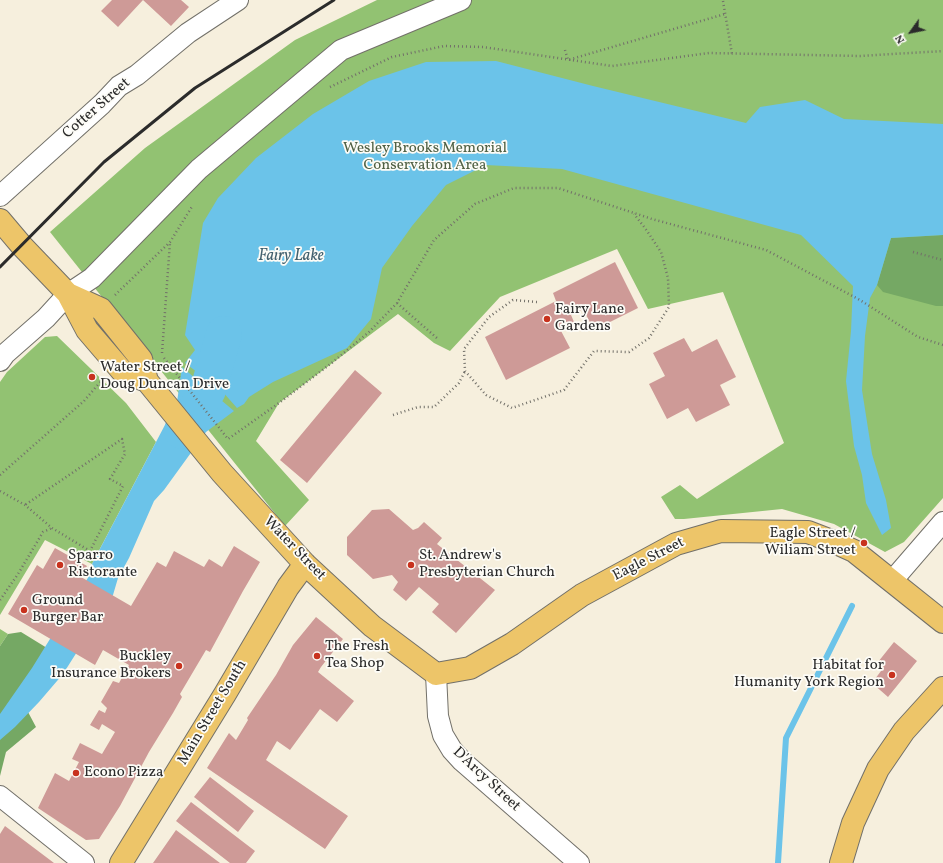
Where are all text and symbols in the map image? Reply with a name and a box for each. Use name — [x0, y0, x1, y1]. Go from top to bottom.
north arrow — [891, 12, 931, 52]
text: N — [892, 31, 909, 46]
street label: Cotter Street — [60, 75, 134, 143]
park label: Wesley Brooks Memorial Conservation Area — [343, 140, 507, 175]
water label: Fairy Lake — [258, 247, 324, 267]
place label: Fairy Lane Gardens — [555, 301, 624, 336]
marker: Fairy Lane Gardens — [542, 314, 552, 324]
place label: Water Street / Doug Duncan Drive — [100, 359, 229, 394]
marker: Water Street / Doug Duncan Drive — [87, 372, 97, 382]
street label: Water Street — [259, 513, 329, 585]
place label: Eagle Street / Wiliam Street — [765, 525, 856, 560]
street label: Eagle Street — [610, 534, 688, 586]
marker: Eagle Street / Wiliam Street — [859, 538, 869, 548]
place label: Sparro Ristorante — [68, 547, 137, 582]
place label: St. Andrew's Presbyterian Church — [419, 547, 555, 582]
marker: Sparro Ristorante — [55, 560, 65, 570]
marker: St. Andrew's Presbyterian Church — [406, 560, 416, 570]
place label: Ground Burger Bar — [32, 592, 103, 627]
marker: Ground Burger Bar — [19, 605, 29, 615]
place label: The Fresh Tea Shop — [325, 638, 389, 673]
place label: Buckley Insurance Brokers — [51, 648, 171, 683]
marker: The Fresh Tea Shop — [312, 651, 322, 661]
street label: Main Street South — [175, 657, 251, 769]
place label: Habitat for Humanity York Region — [734, 657, 884, 692]
marker: Buckley Insurance Brokers — [174, 661, 184, 671]
marker: Habitat for Humanity York Region — [887, 670, 897, 680]
street label: D'Arcy Street — [448, 744, 524, 816]
place label: Econo Pizza — [84, 764, 163, 782]
marker: Econo Pizza — [71, 768, 81, 778]

